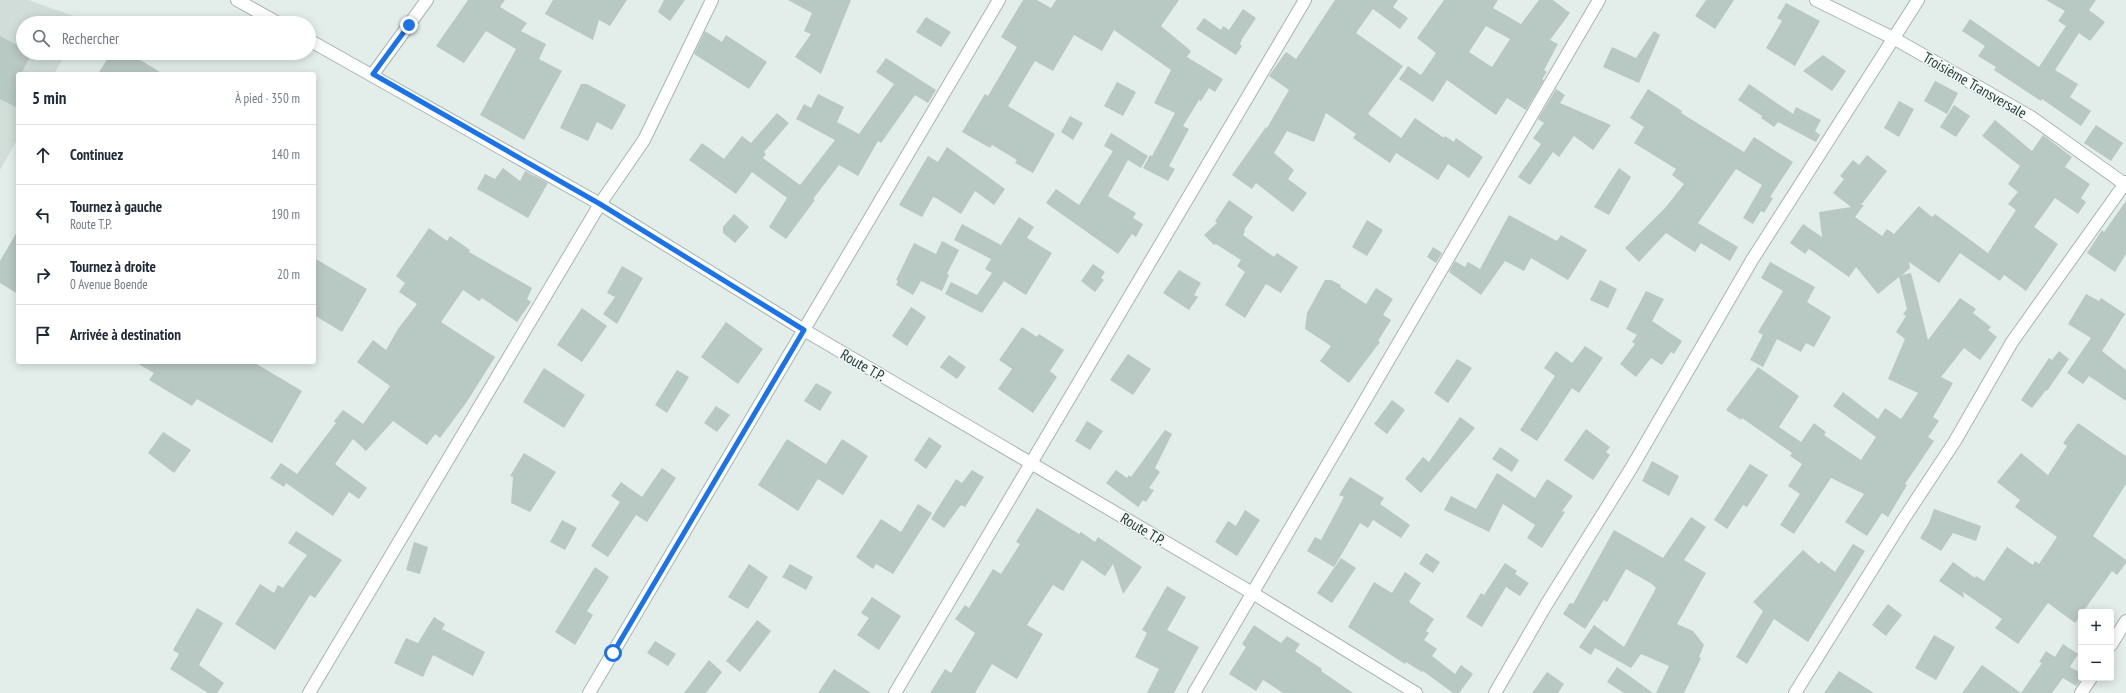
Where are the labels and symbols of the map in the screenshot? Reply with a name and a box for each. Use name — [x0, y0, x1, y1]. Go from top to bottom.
route end — [400, 16, 418, 34]
street label: Troisième Transversale — [1920, 48, 2030, 122]
street label: Route T.P. — [837, 345, 889, 386]
street label: Route T.P. — [1117, 508, 1169, 550]
route start — [604, 644, 622, 662]

